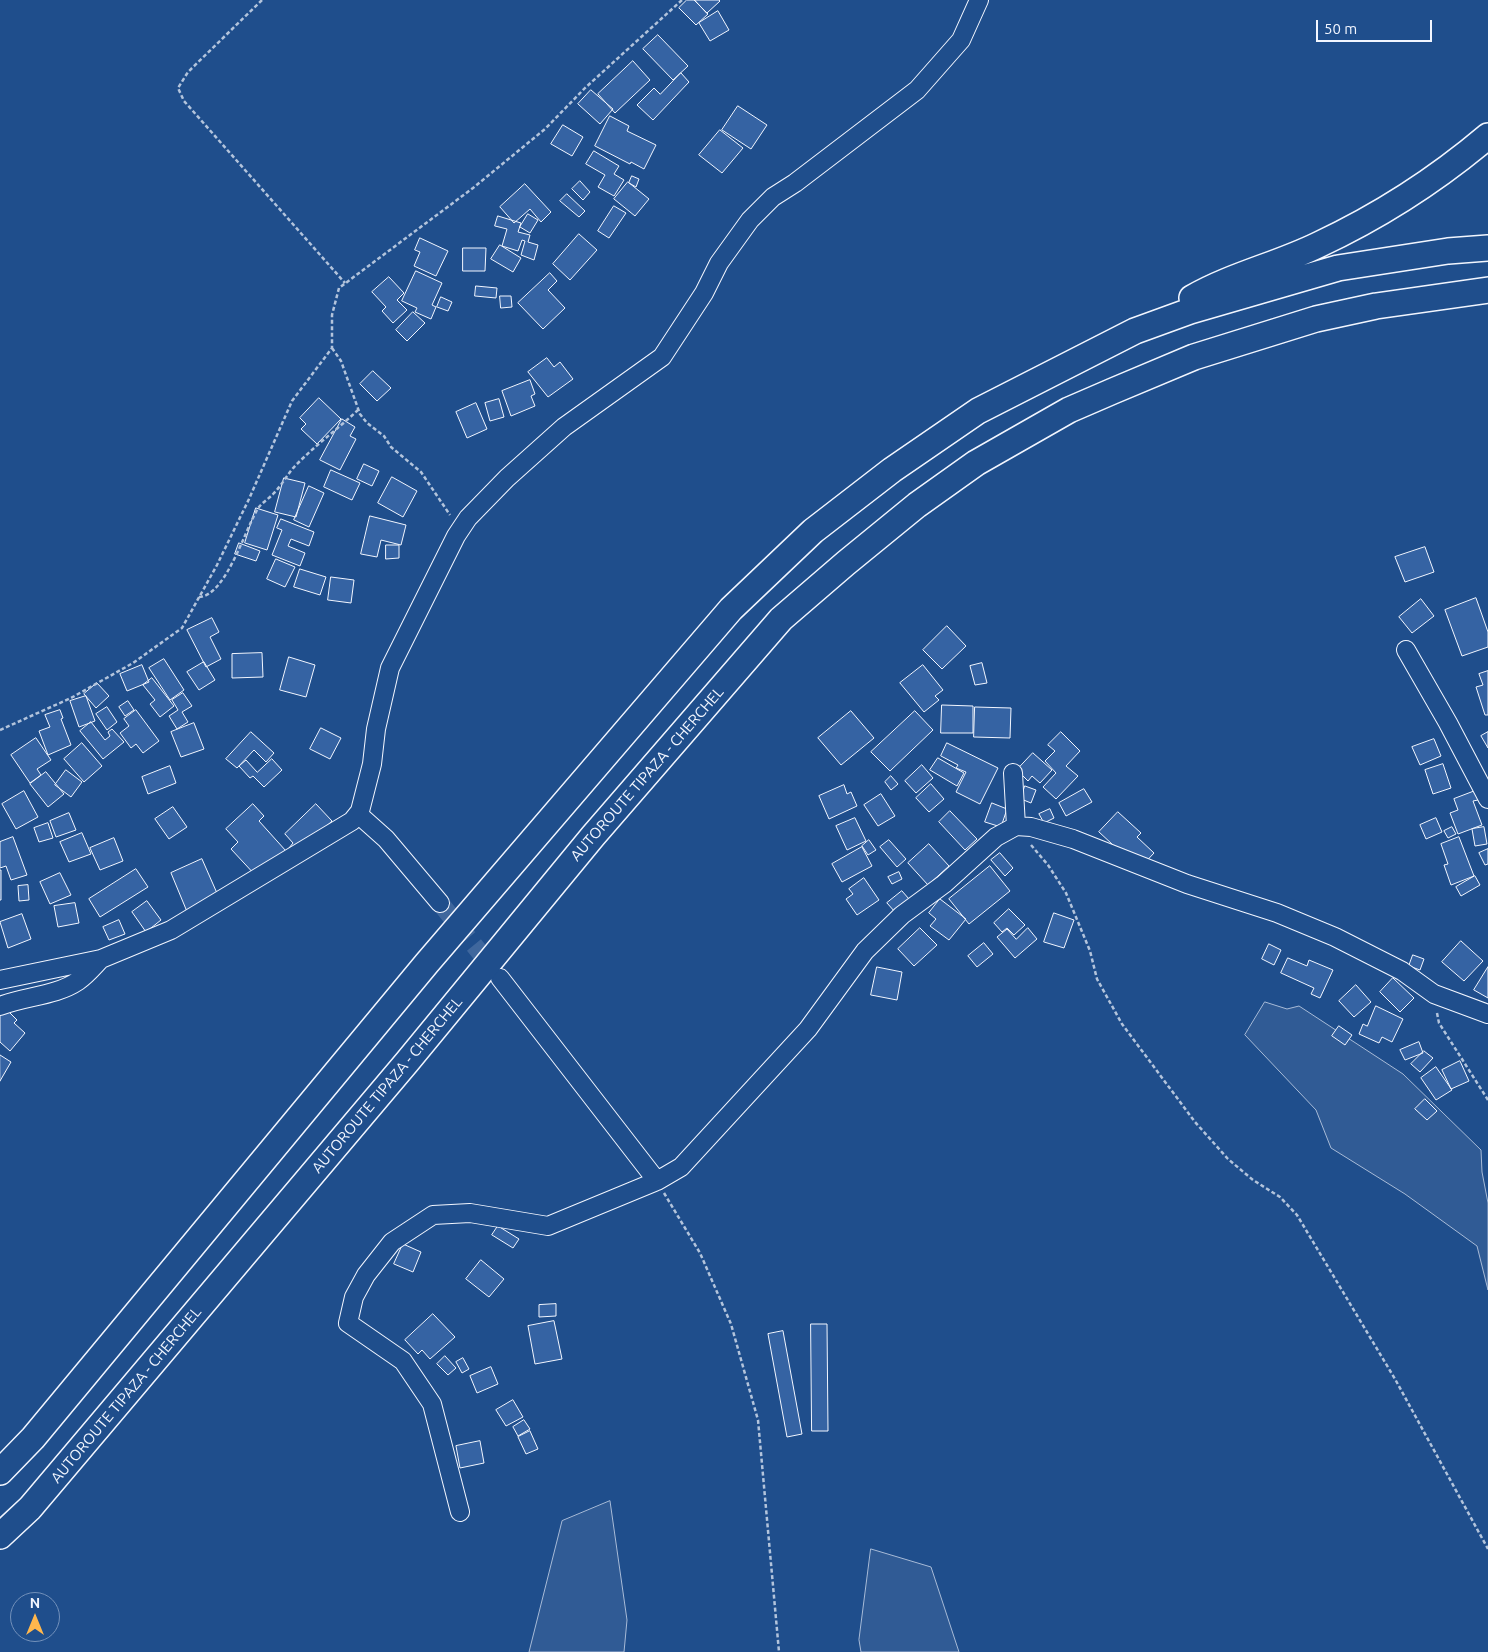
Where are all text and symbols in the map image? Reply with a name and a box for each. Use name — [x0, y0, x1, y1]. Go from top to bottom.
scale bar — [1318, 10, 1434, 42]
text: 50 m — [1324, 20, 1357, 37]
street label: AUTOROUTE TIPAZA - CHERCHEL — [567, 683, 727, 865]
street label: AUTOROUTE TIPAZA - CHERCHEL — [308, 993, 466, 1177]
street label: AUTOROUTE TIPAZA - CHERCHEL — [47, 1303, 205, 1487]
north arrow — [10, 1592, 60, 1642]
text: N — [30, 1595, 40, 1611]

